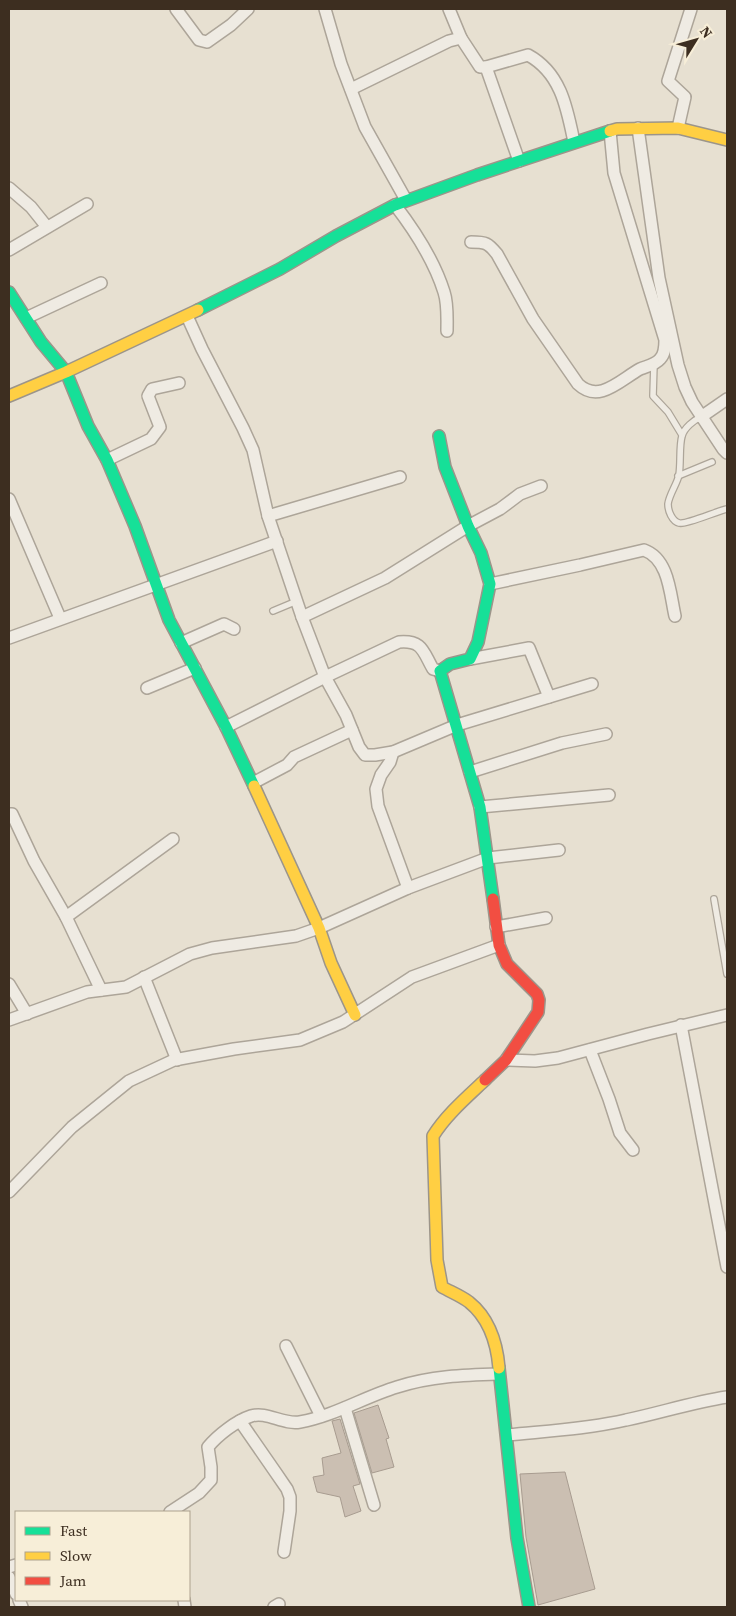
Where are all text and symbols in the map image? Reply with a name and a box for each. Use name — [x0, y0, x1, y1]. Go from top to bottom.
north arrow — [671, 15, 721, 65]
text: N — [695, 22, 717, 42]
legend — [15, 1511, 190, 1601]
text: Fast — [60, 1520, 87, 1541]
text: Slow — [60, 1545, 92, 1566]
text: Jam — [59, 1570, 87, 1591]

